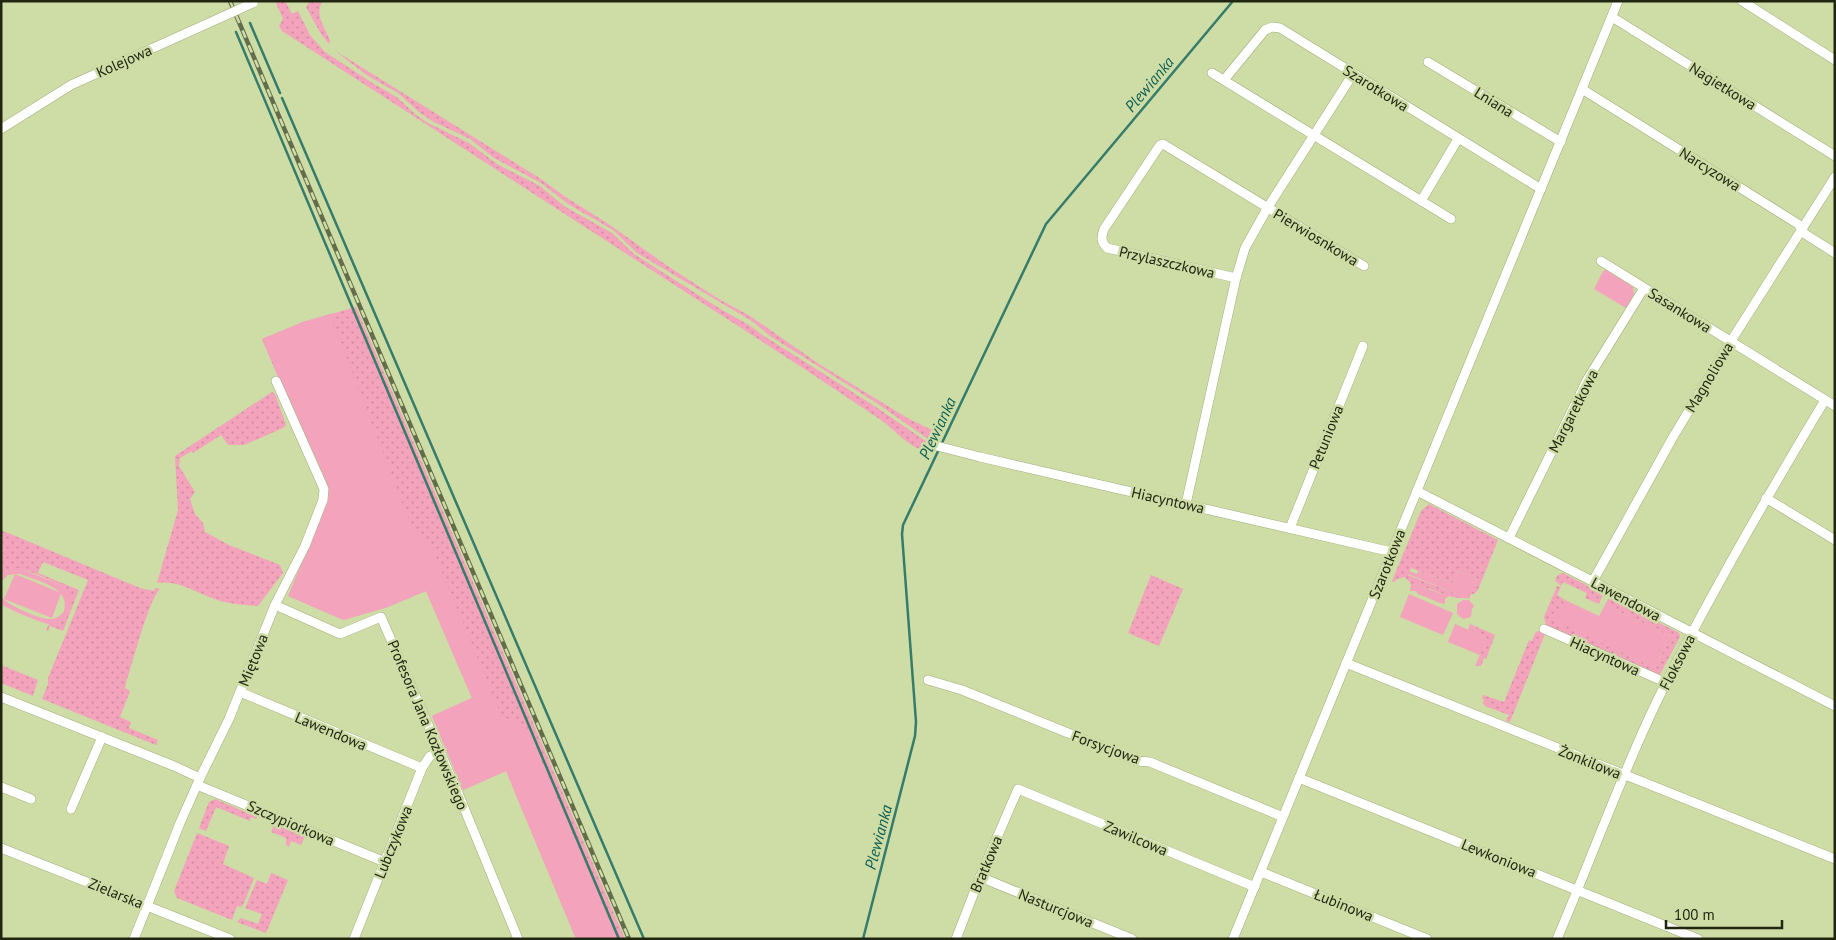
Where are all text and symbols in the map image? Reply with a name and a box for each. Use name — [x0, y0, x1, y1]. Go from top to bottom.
street label: Kolejowa — [93, 40, 155, 82]
water label: Plewianka — [1120, 52, 1178, 116]
street label: Nagietkowa — [1686, 58, 1760, 114]
street label: Szarotkowa — [1340, 60, 1412, 116]
street label: Lniana — [1471, 83, 1517, 121]
street label: Narcyzowa — [1676, 143, 1744, 195]
street label: Pierwiosnkowa — [1270, 204, 1362, 270]
street label: Przylaszczkowa — [1117, 242, 1217, 282]
street label: Sasankowa — [1645, 283, 1715, 337]
street label: Magnoliowa — [1681, 339, 1737, 415]
street label: Margaretkowa — [1544, 366, 1602, 456]
water label: Plewianka — [914, 394, 960, 462]
street label: Petuniowa — [1305, 402, 1347, 472]
street label: Hiacyntowa — [1130, 482, 1206, 518]
street label: Szarotkowa — [1364, 526, 1410, 602]
street label: Lawendowa — [1588, 573, 1664, 625]
street label: Miętowa — [234, 631, 272, 689]
street label: Floksowa — [1655, 631, 1699, 693]
street label: Hiacyntowa — [1567, 632, 1643, 680]
street label: Profesora Jana Kozłowskiego — [384, 637, 472, 813]
street label: Lawendowa — [292, 707, 370, 755]
street label: Forsycjowa — [1069, 726, 1143, 768]
street label: Żonkilowa — [1556, 741, 1624, 783]
street label: Szczypiorkowa — [244, 796, 338, 850]
water label: Plewianka — [860, 802, 896, 872]
street label: Lubczykowa — [370, 803, 416, 881]
street label: Zawilcowa — [1101, 816, 1171, 860]
street label: Bratkowa — [966, 833, 1006, 895]
street label: Lewkoniowa — [1459, 834, 1539, 882]
street label: Zielarska — [86, 873, 146, 913]
street label: Nasturcjowa — [1016, 884, 1096, 932]
street label: Łubinowa — [1312, 885, 1376, 925]
scale bar — [1666, 898, 1782, 930]
text: 100 m — [1674, 905, 1715, 924]

